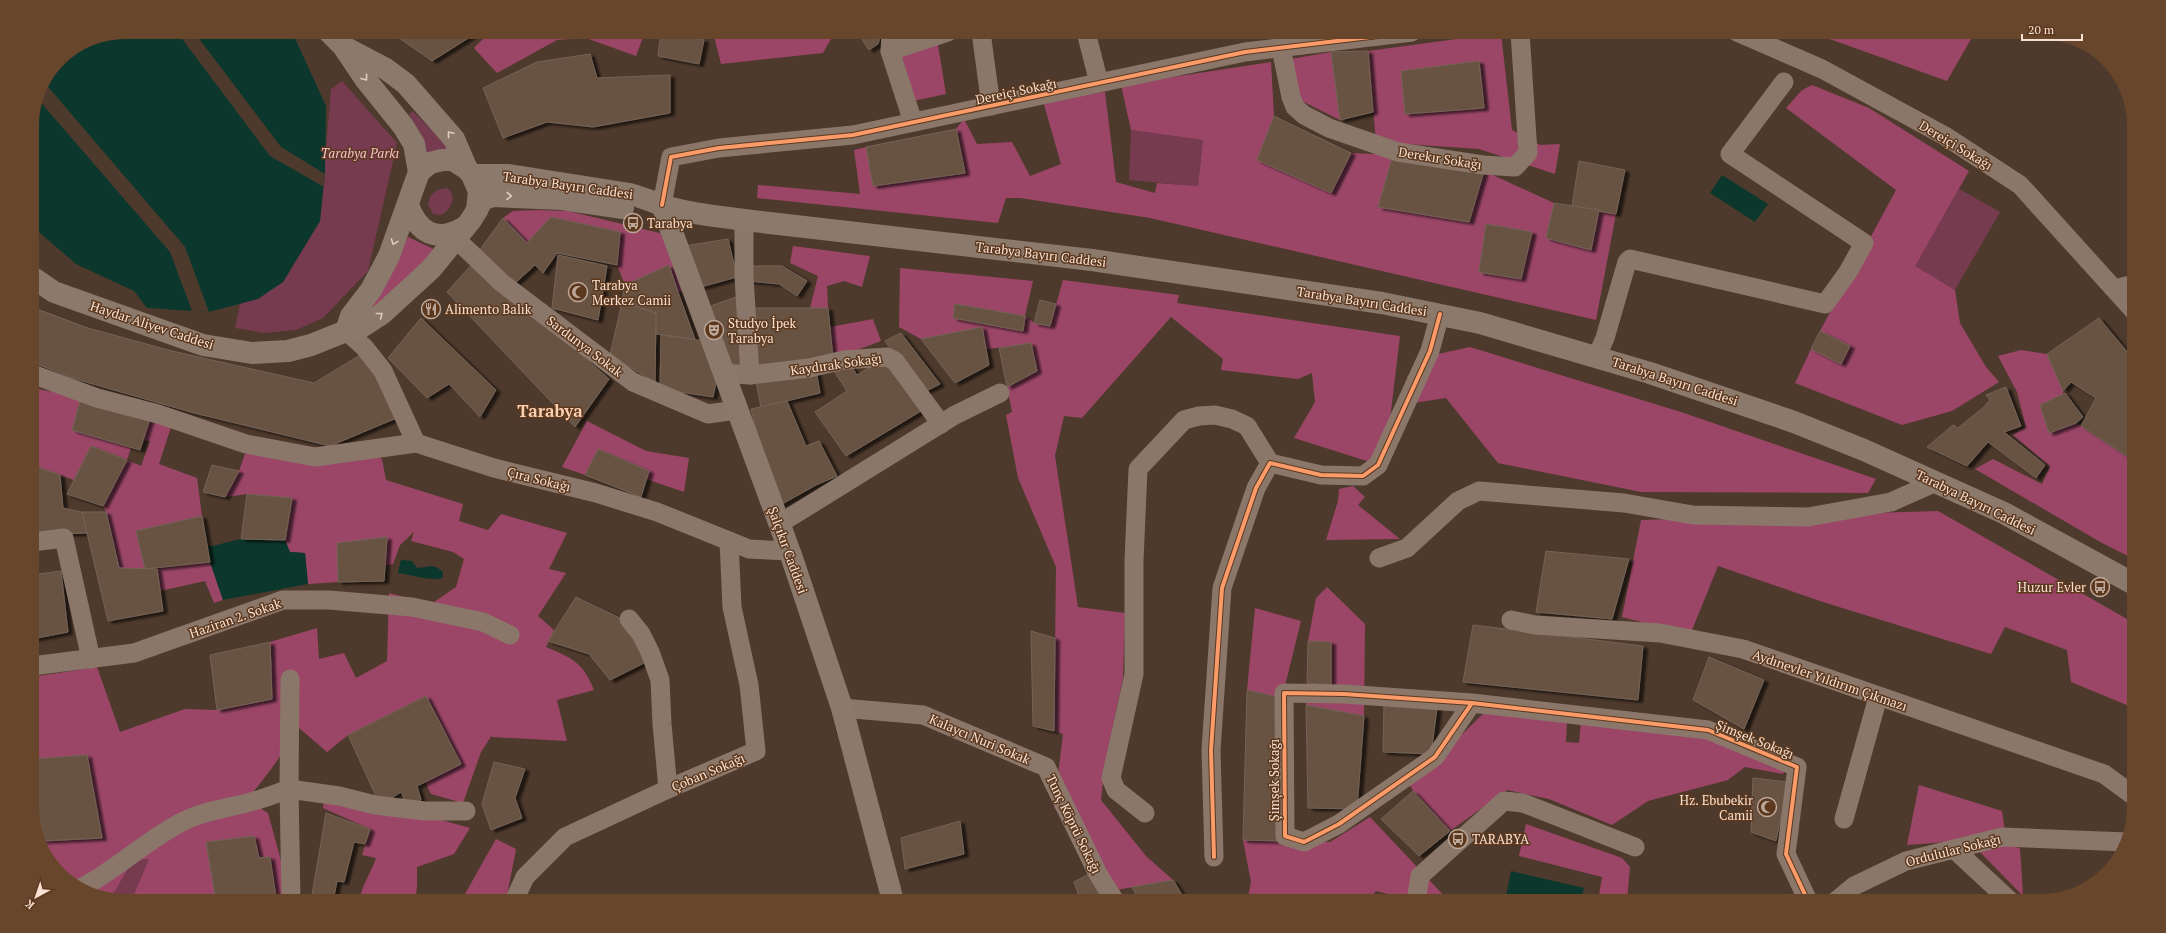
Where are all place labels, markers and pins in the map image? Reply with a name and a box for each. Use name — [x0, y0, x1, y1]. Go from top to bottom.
bus stop icon: Tarabya — [622, 212, 644, 234]
place label: Tarabya — [647, 214, 693, 232]
place label: Tarabya Merkez Camii — [592, 276, 671, 309]
mosque icon: Tarabya Merkez Camii — [567, 281, 589, 303]
restaurant icon: Alimento Balık — [420, 298, 442, 320]
place label: Alimento Balık — [445, 300, 532, 318]
place label: Studyo İpek Tarabya — [728, 314, 797, 347]
theatre icon: Studyo İpek Tarabya — [703, 319, 725, 341]
bus stop icon: Huzur Evler — [2089, 576, 2111, 598]
place label: Huzur Evler — [2018, 578, 2086, 596]
place label: Hz. Ebubekir Camii — [1680, 791, 1753, 824]
mosque icon: Hz. Ebubekir Camii — [1756, 796, 1778, 818]
bus stop icon: TARABYA — [1447, 828, 1469, 850]
place label: TARABYA — [1472, 830, 1529, 848]

